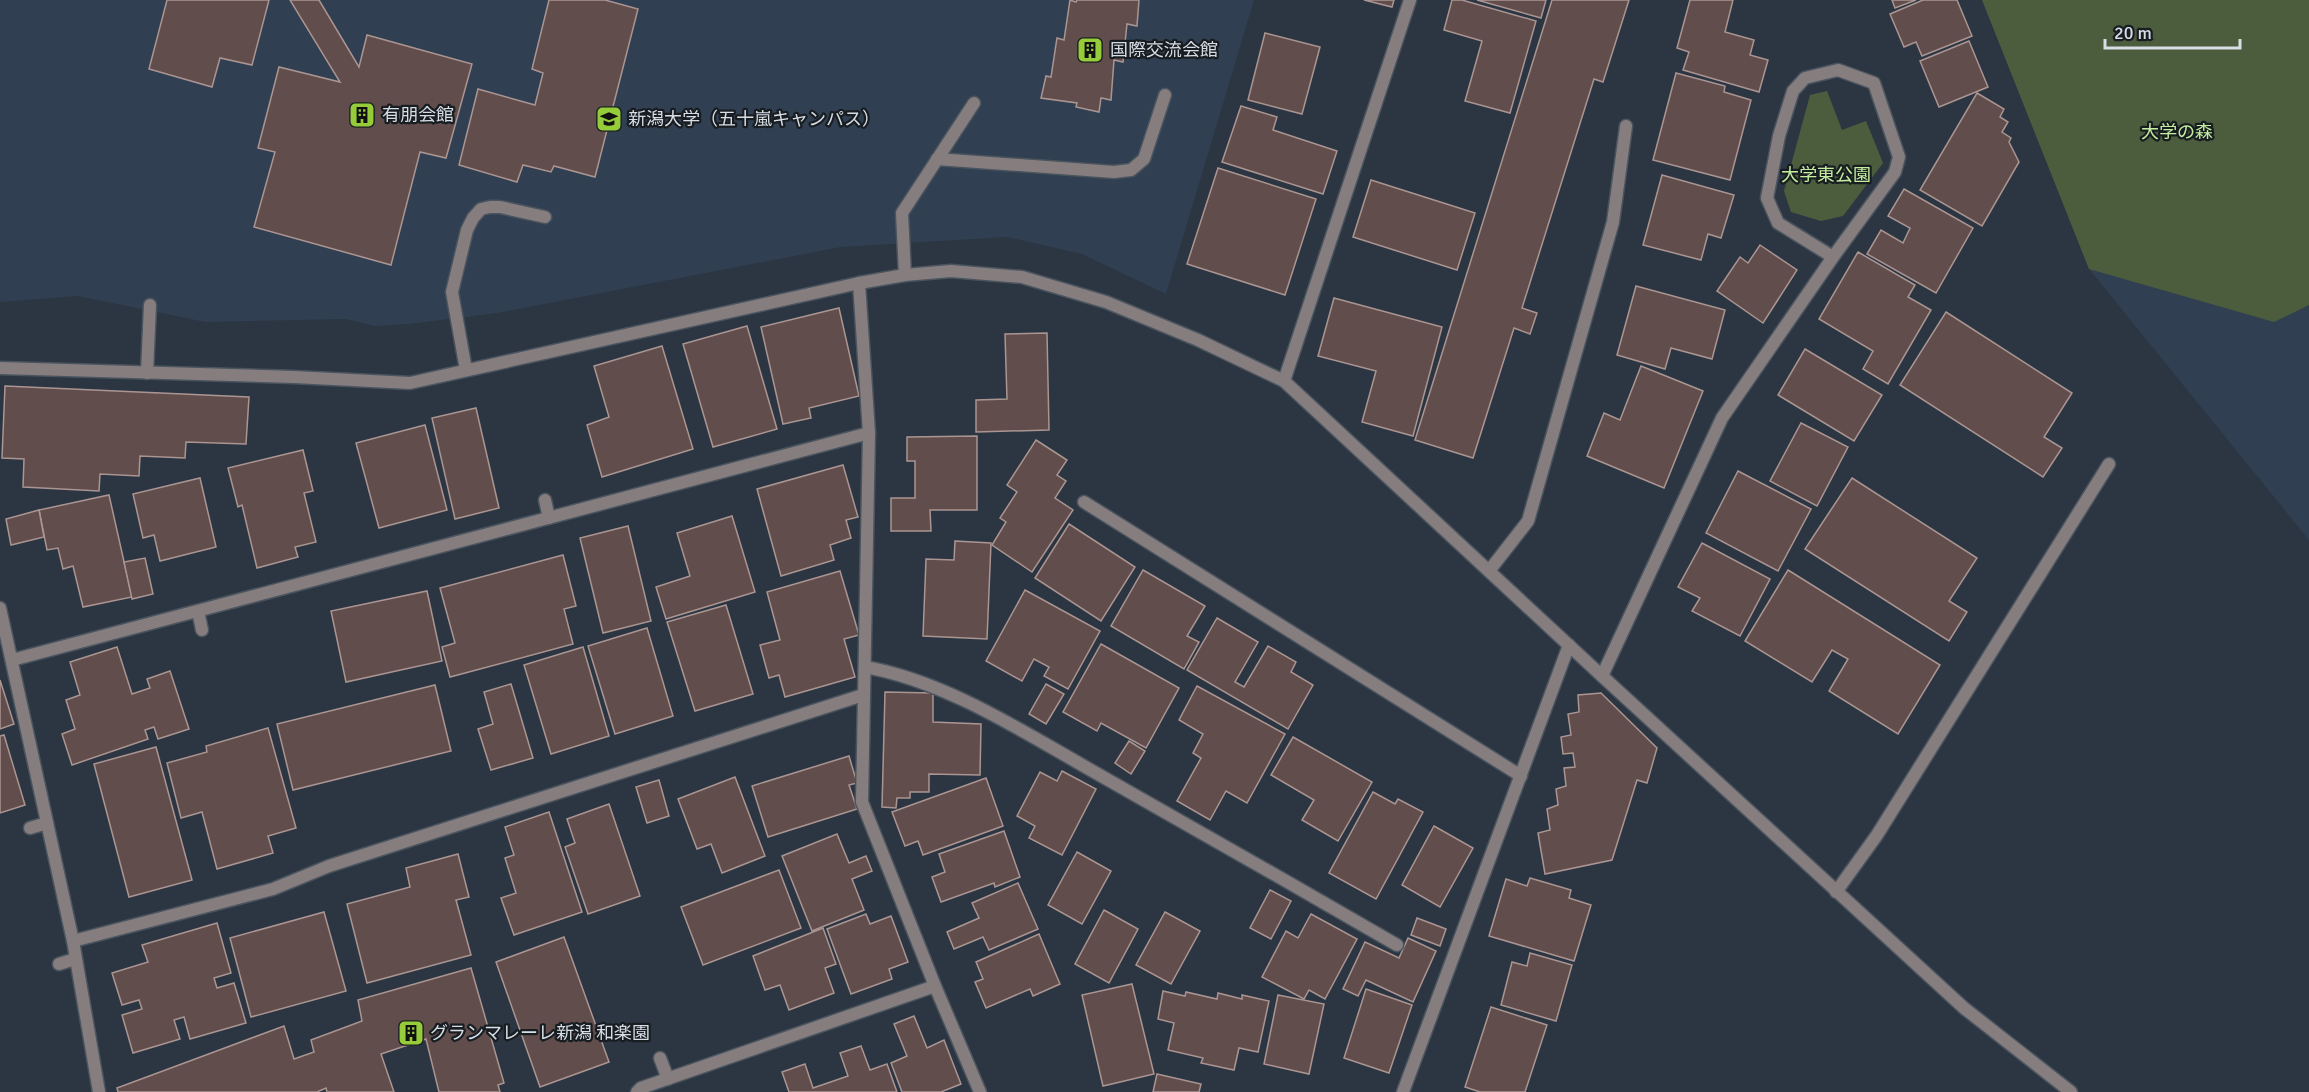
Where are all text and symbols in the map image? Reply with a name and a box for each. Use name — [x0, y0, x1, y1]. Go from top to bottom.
scale bar — [2105, 12, 2240, 50]
text: 20 m — [2114, 22, 2152, 44]
building icon: 国際交流会館 — [1075, 35, 1105, 65]
place label: 国際交流会館 — [1110, 39, 1218, 61]
building icon: 有朋会館 — [347, 100, 377, 130]
place label: 有朋会館 — [382, 104, 454, 126]
school or university icon: 新潟大学（五十嵐キャンパス） — [594, 104, 624, 134]
place label: 新潟大学（五十嵐キャンパス） — [628, 108, 880, 130]
park label: 大学の森 — [2141, 121, 2213, 143]
park label: 大学東公園 — [1781, 164, 1871, 186]
building icon: グランマレーレ新潟 和楽園 — [396, 1018, 426, 1048]
place label: グランマレーレ新潟 和楽園 — [430, 1022, 650, 1044]

